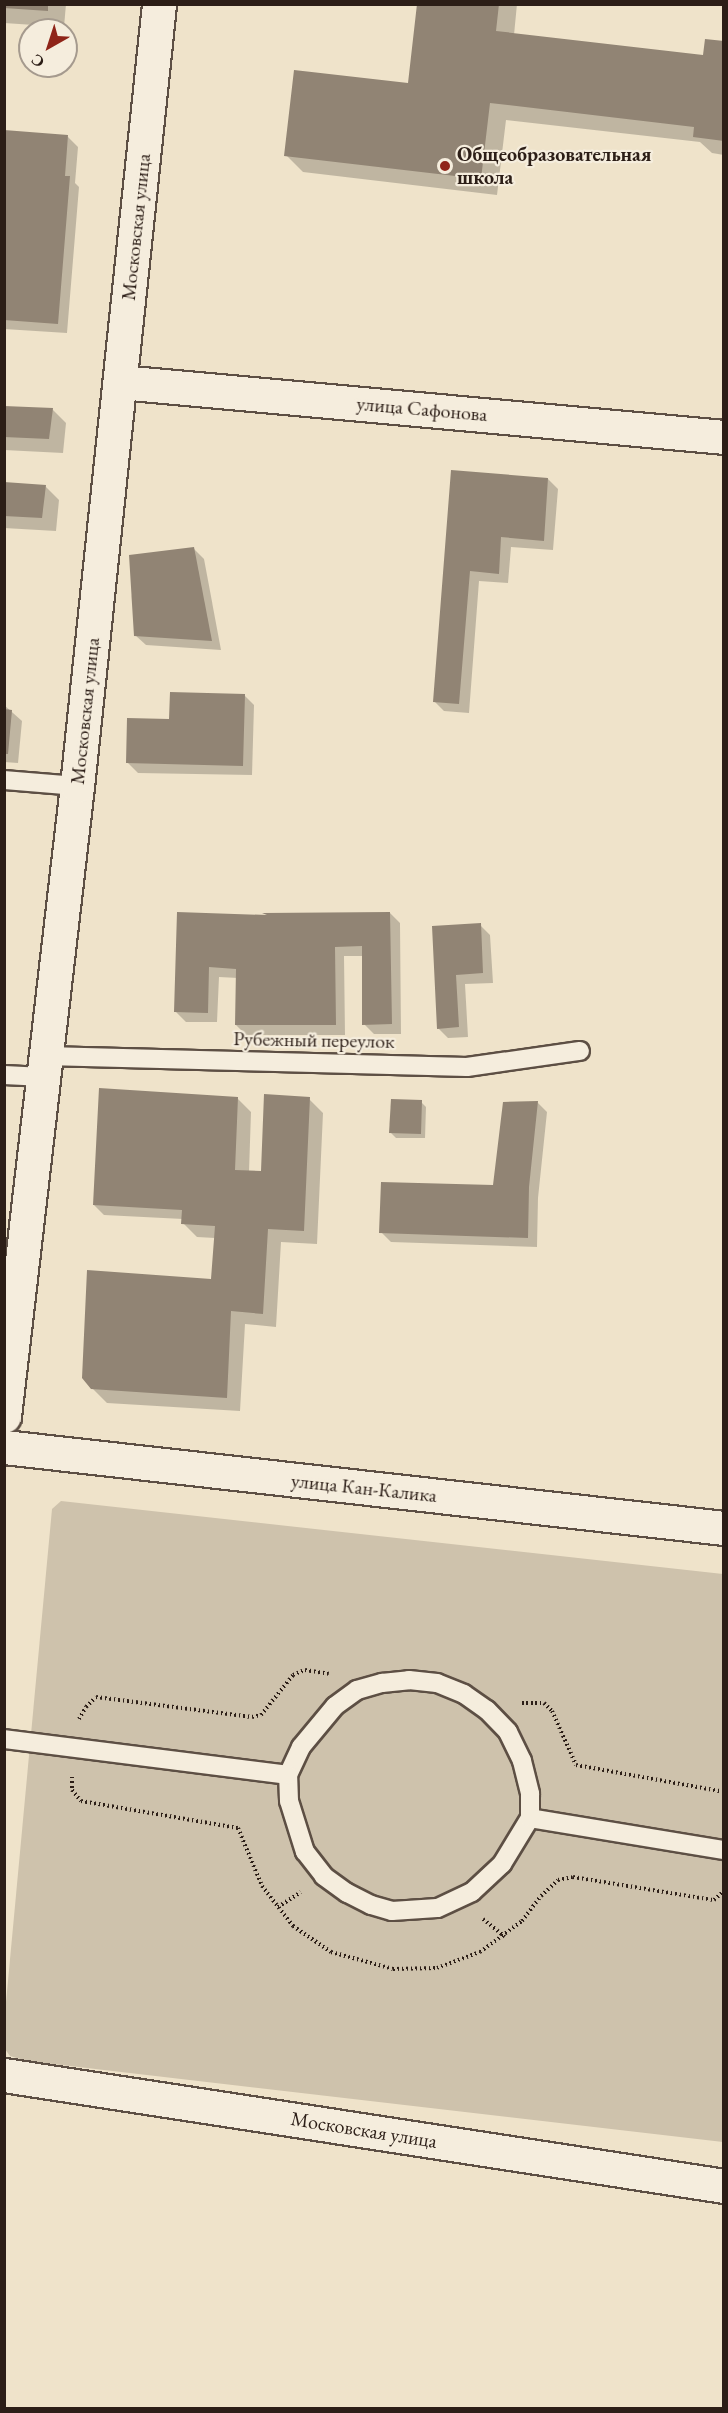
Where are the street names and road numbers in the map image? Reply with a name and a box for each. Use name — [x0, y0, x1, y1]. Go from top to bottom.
street label: Московская улица — [116, 152, 156, 302]
street label: улица Сафонова — [356, 391, 488, 427]
street label: Московская улица — [65, 636, 105, 786]
street label: Рубежный переулок — [233, 1027, 395, 1053]
street label: улица Кан-Калика — [290, 1468, 438, 1508]
street label: Московская улица — [289, 2107, 439, 2153]

